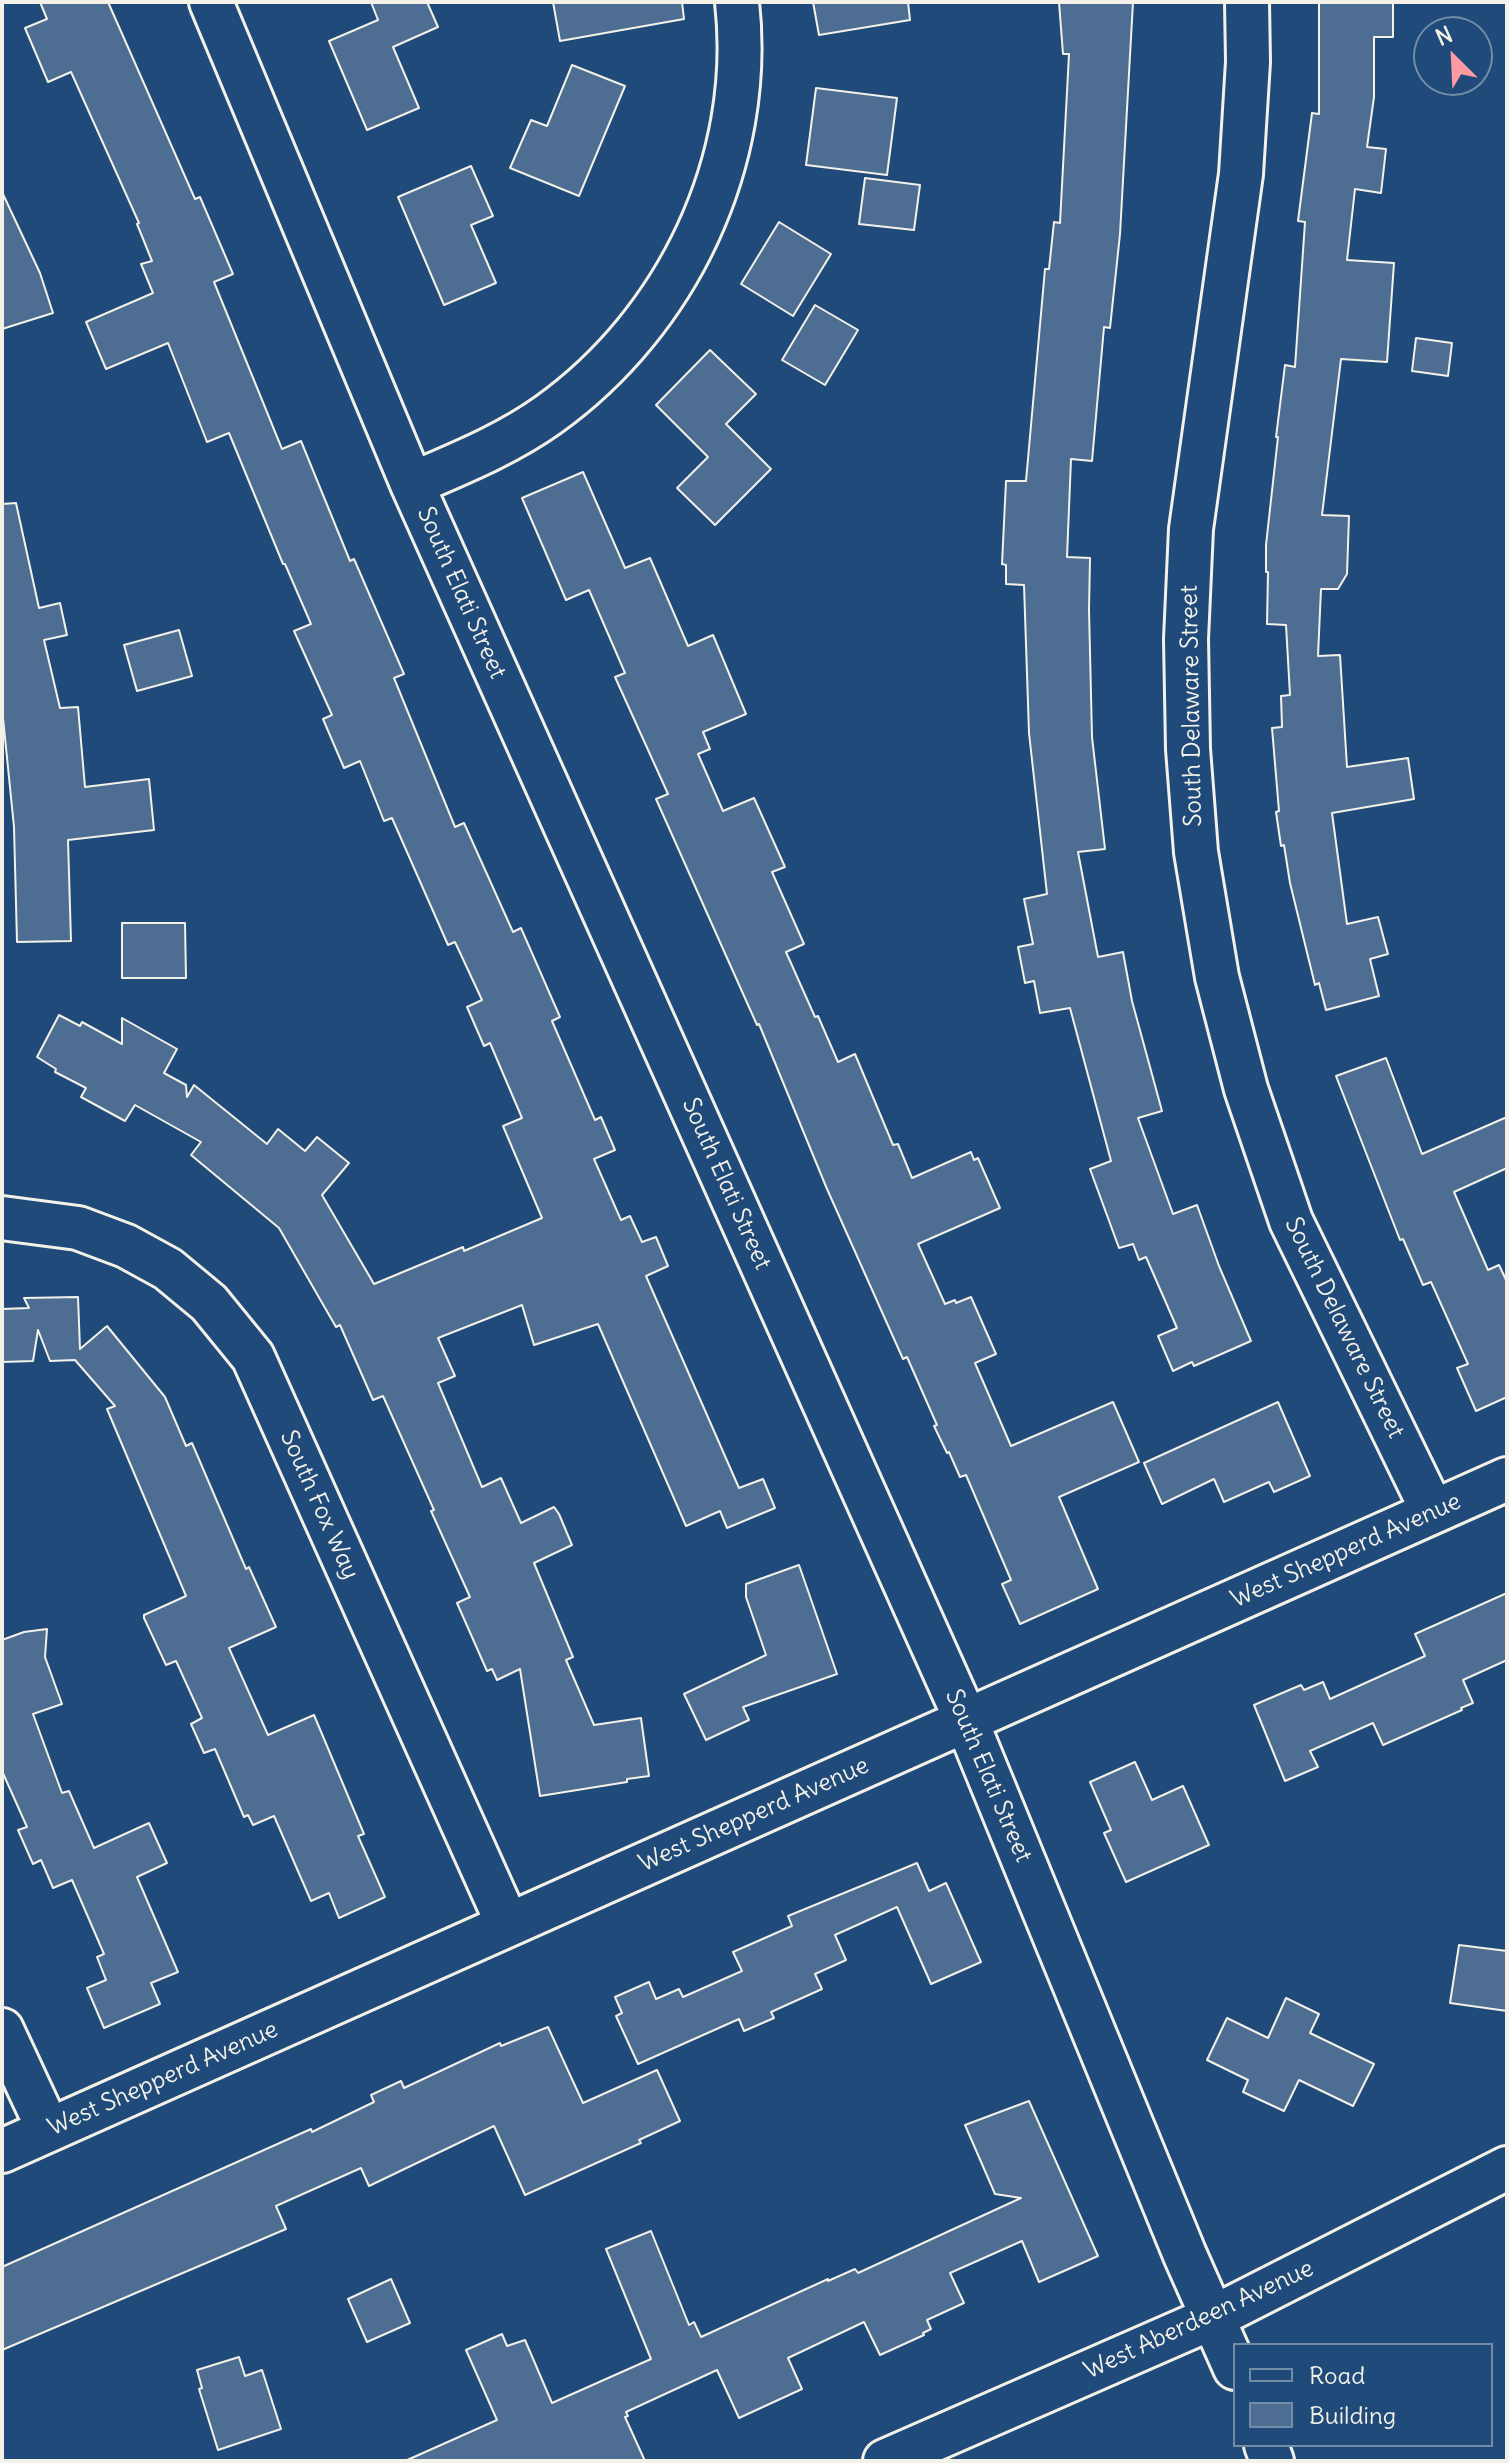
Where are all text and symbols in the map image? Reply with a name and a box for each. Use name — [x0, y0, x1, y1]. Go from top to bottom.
north arrow — [1413, 16, 1493, 96]
text: N — [1431, 20, 1457, 52]
street label: South Elati Street — [410, 503, 512, 683]
street label: South Delaware Street — [1175, 585, 1209, 827]
street label: South Elati Street — [675, 1094, 777, 1274]
street label: South Delaware Street — [1278, 1213, 1410, 1443]
street label: South Fox Way — [273, 1426, 365, 1584]
street label: West Shepperd Avenue — [1226, 1487, 1466, 1615]
street label: South Elati Street — [939, 1685, 1037, 1867]
street label: West Shepperd Avenue — [634, 1751, 874, 1879]
street label: West Shepperd Avenue — [43, 2015, 283, 2143]
street label: West Aberdeen Avenue — [1080, 2254, 1318, 2386]
legend — [1233, 2343, 1493, 2447]
text: Road — [1309, 2360, 1365, 2390]
text: Building — [1309, 2400, 1396, 2430]

